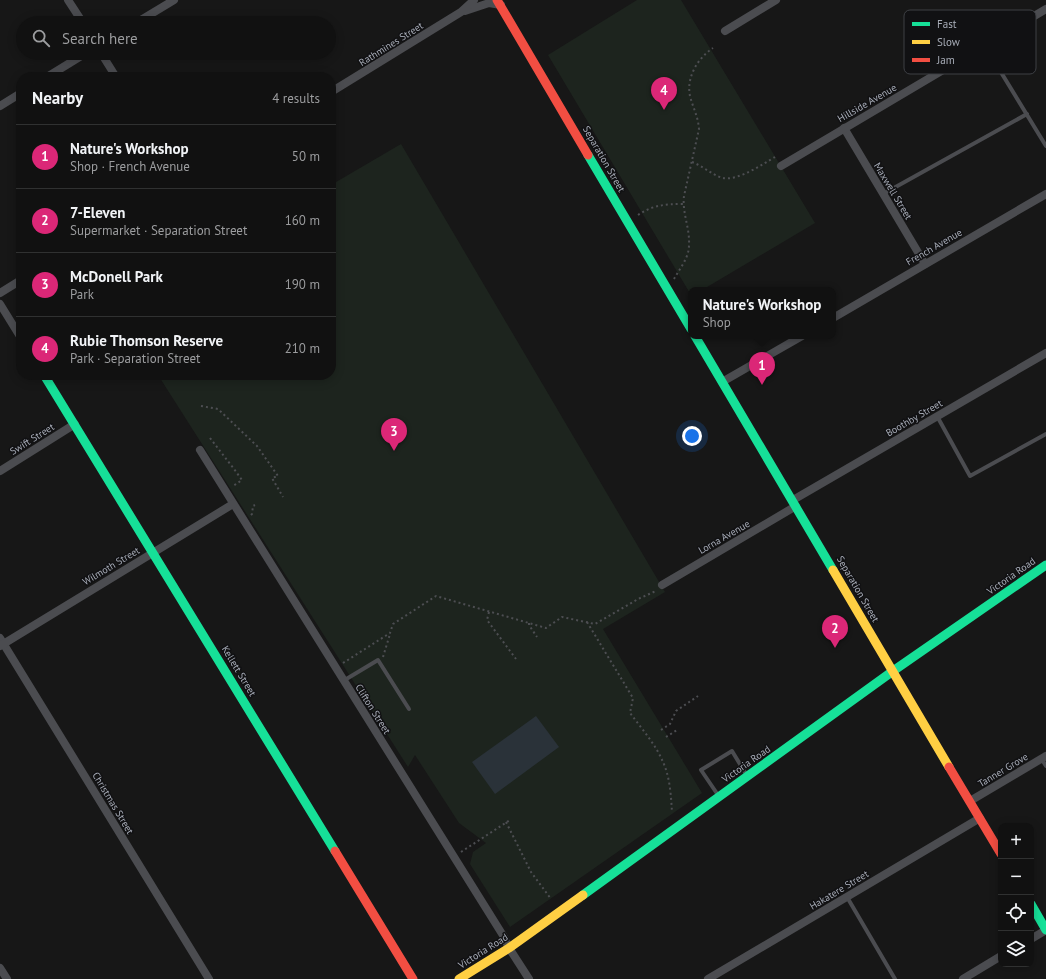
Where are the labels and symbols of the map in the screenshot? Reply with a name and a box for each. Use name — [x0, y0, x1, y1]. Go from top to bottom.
legend — [904, 10, 1036, 74]
text: Fast — [937, 17, 957, 31]
street label: Rathmines Street — [356, 19, 426, 69]
text: Slow — [937, 35, 960, 49]
text: Jam — [936, 53, 955, 67]
pin: 4 — [651, 77, 677, 110]
street label: Hillside Avenue — [835, 81, 899, 125]
street label: Separation Street — [580, 124, 628, 195]
street label: Maxwell Street — [871, 160, 915, 222]
street label: French Avenue — [904, 226, 964, 268]
pin: 1 — [749, 352, 775, 385]
street label: Boothby Street — [883, 396, 945, 439]
pin: 3 — [381, 418, 407, 451]
street label: Swift Street — [7, 420, 57, 458]
your location — [682, 426, 702, 446]
street label: Lorna Avenue — [696, 517, 752, 557]
street label: Wilmoth Street — [80, 544, 142, 588]
street label: Separation Street — [834, 554, 882, 625]
street label: Victoria Road — [983, 555, 1038, 598]
pin: 2 — [822, 615, 848, 648]
street label: Kellett Street — [219, 643, 259, 699]
street label: Clifton Street — [352, 682, 394, 737]
street label: Victoria Road — [718, 743, 773, 786]
street label: Tanner Grove — [976, 750, 1030, 790]
street label: Christmas Street — [89, 769, 137, 837]
street label: Hakatere Street — [807, 867, 871, 913]
street label: Victoria Road — [455, 931, 510, 972]

